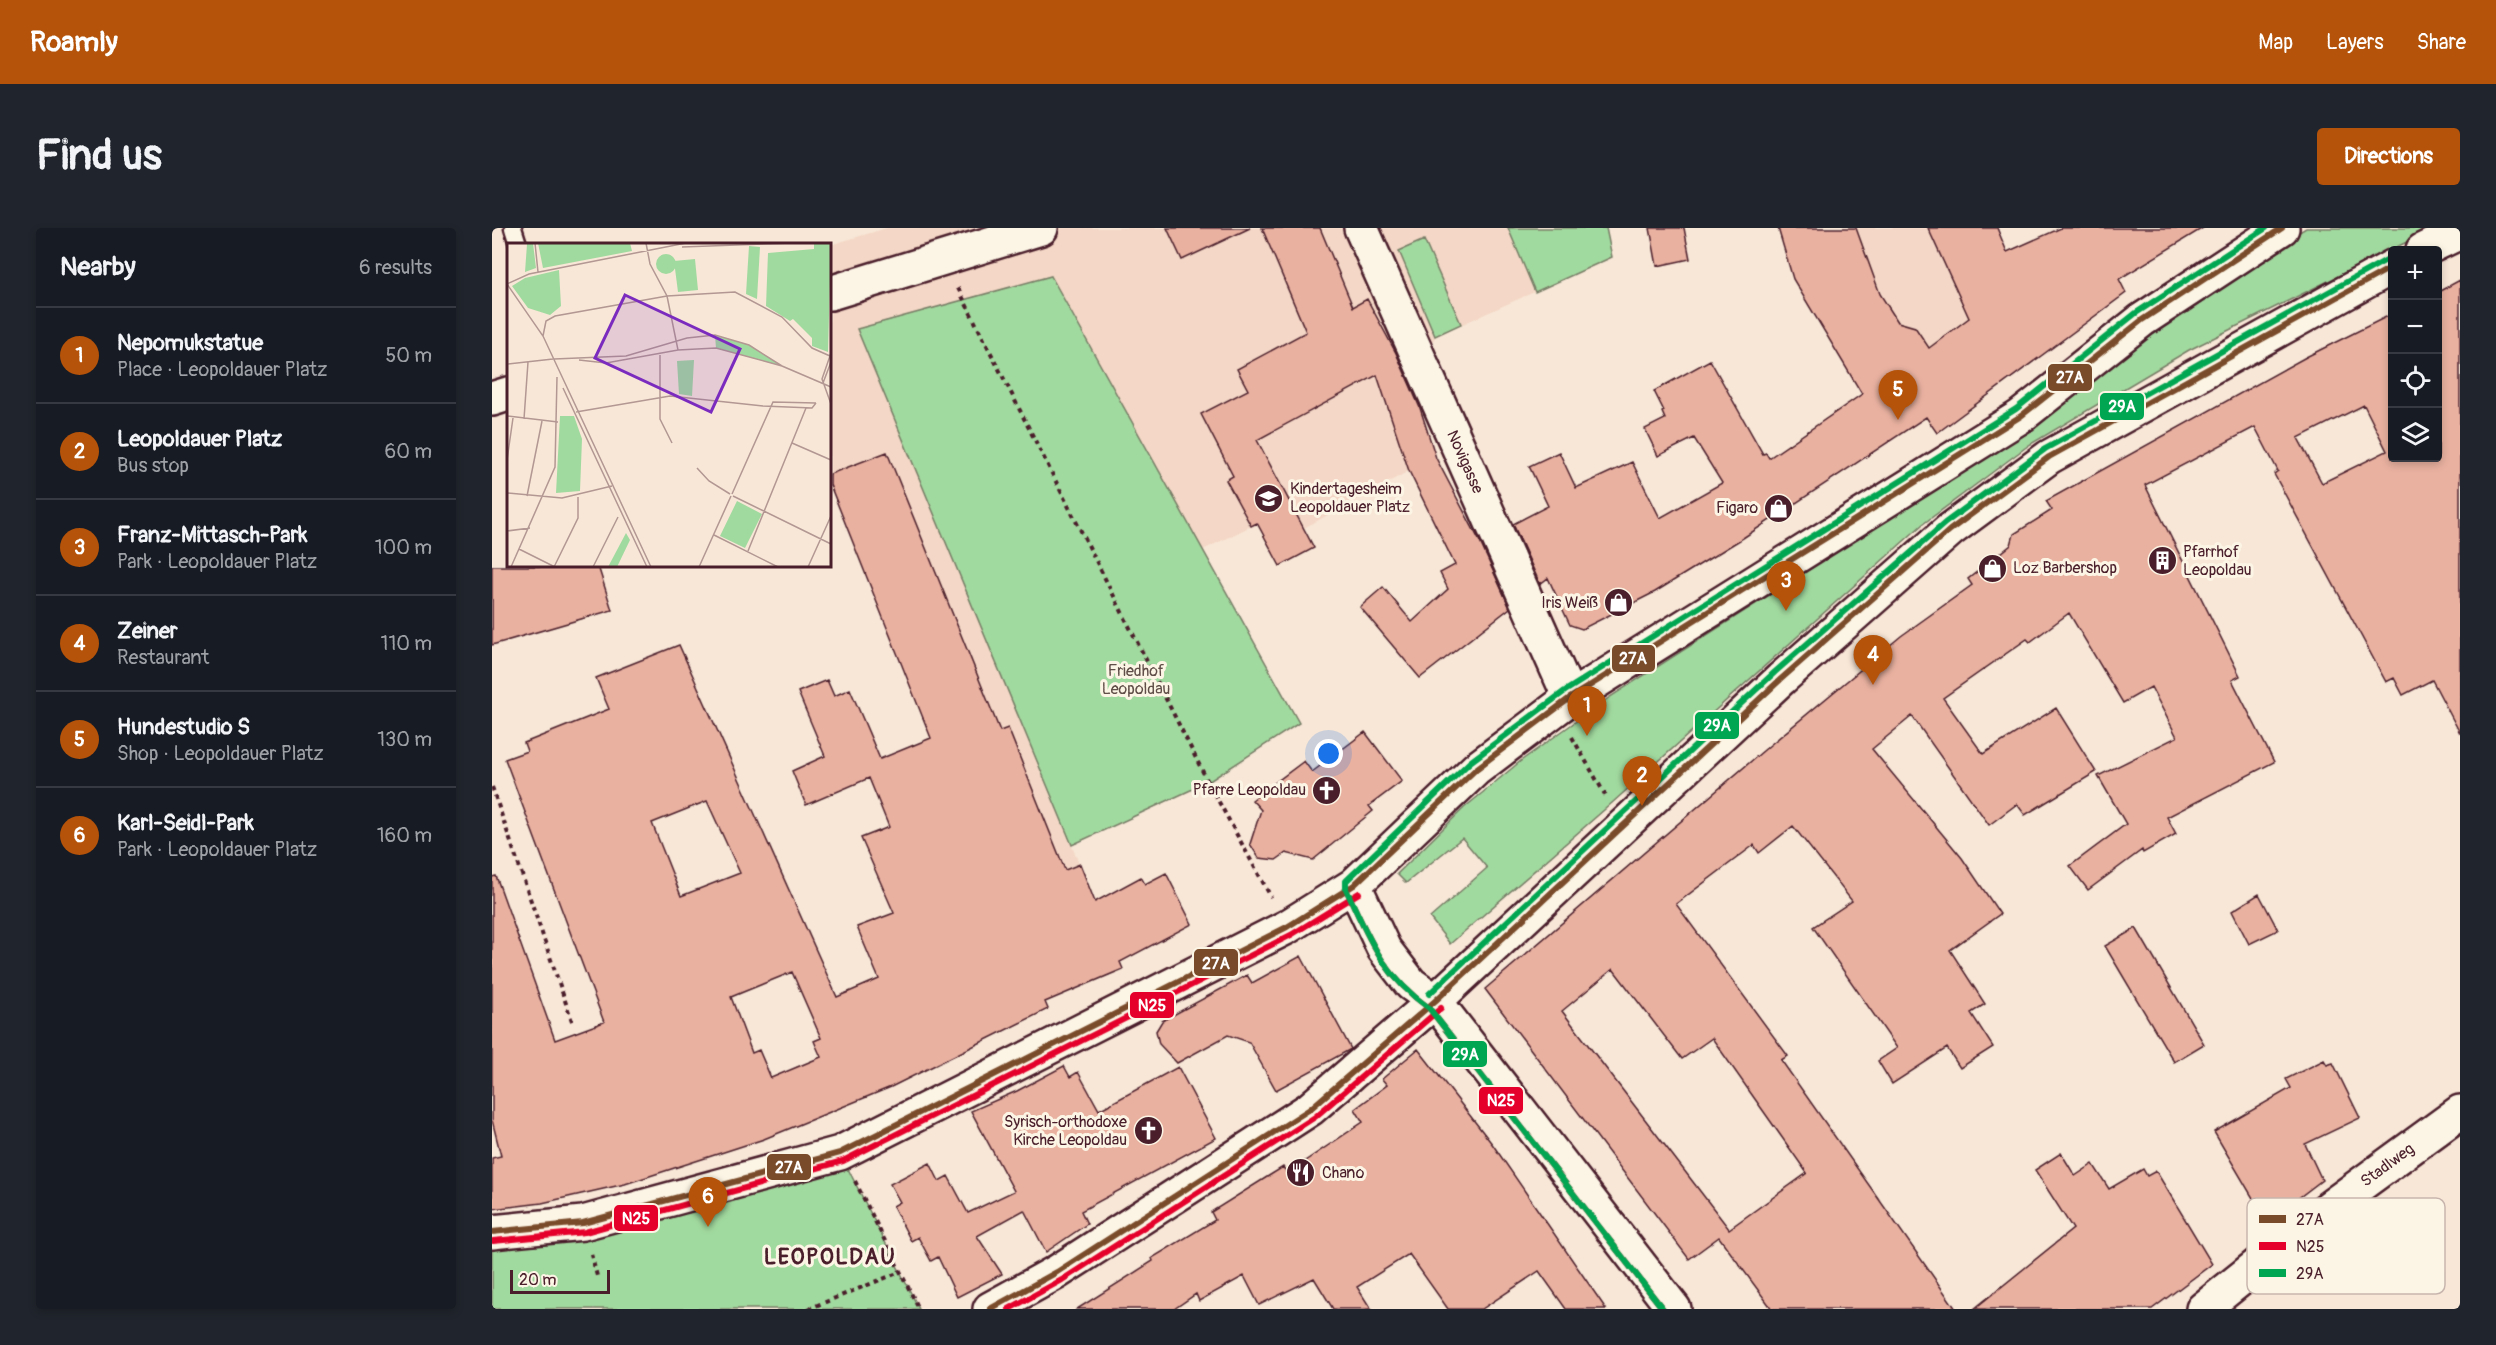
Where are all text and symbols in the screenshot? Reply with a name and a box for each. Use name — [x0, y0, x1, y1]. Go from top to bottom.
text: Roamly — [30, 25, 118, 60]
text: Map — [2258, 29, 2293, 56]
text: Layers — [2326, 29, 2384, 56]
text: Share — [2417, 29, 2466, 56]
button: Directions — [2317, 128, 2460, 185]
text: Find us — [36, 130, 162, 182]
inset map — [507, 243, 831, 567]
map controls — [2388, 246, 2442, 462]
button: + — [2388, 246, 2442, 300]
text: Nearby — [60, 251, 136, 283]
text: 6 results — [359, 255, 432, 280]
button: − — [2388, 300, 2442, 354]
text: Nepomukstatue — [117, 329, 263, 357]
text: 1 — [76, 343, 83, 368]
text: 50 m — [385, 343, 432, 368]
button: locate — [2388, 354, 2442, 408]
text: Place · Leopoldauer Platz — [117, 357, 327, 382]
line badge: 27A — [2047, 363, 2093, 392]
text: 27A — [2056, 368, 2085, 388]
pin: 5 — [1878, 370, 1918, 420]
line badge: 29A — [2099, 392, 2145, 421]
text: 29A — [2108, 397, 2136, 417]
button: layers — [2388, 408, 2442, 462]
text: Leopoldauer Platz — [117, 425, 282, 453]
street label: Novigasse — [1442, 427, 1488, 497]
text: 2 — [74, 439, 85, 464]
text: 60 m — [385, 439, 432, 464]
text: Bus stop — [117, 453, 189, 478]
place label: Kindertagesheim Leopoldauer Platz — [1290, 479, 1410, 517]
school or university icon: Kindertagesheim Leopoldauer Platz — [1253, 482, 1285, 514]
shop icon: Figaro — [1763, 492, 1795, 524]
place label: Figaro — [1716, 498, 1758, 518]
text: Franz-Mittasch-Park — [117, 521, 307, 549]
text: 3 — [74, 535, 85, 560]
text: 100 m — [375, 535, 432, 560]
place label: Pfarrhof Leopoldau — [2183, 542, 2252, 580]
building icon: Pfarrhof Leopoldau — [2146, 545, 2178, 577]
text: Park · Leopoldauer Platz — [117, 549, 317, 574]
shop icon: Loz Barbershop — [1976, 552, 2008, 584]
place label: Loz Barbershop — [2013, 558, 2117, 578]
pin: 3 — [1766, 562, 1806, 611]
shop icon: Iris Weiß — [1603, 587, 1635, 619]
place label: Iris Weiß — [1541, 593, 1598, 613]
text: Zeiner — [117, 617, 178, 645]
text: 4 — [74, 631, 85, 656]
text: 110 m — [381, 631, 432, 656]
pin: 4 — [1854, 636, 1892, 685]
line badge: 27A — [1611, 644, 1656, 673]
text: Restaurant — [117, 645, 209, 670]
text: 27A — [1619, 649, 1648, 669]
park label: Friedhof Leopoldau — [1102, 661, 1170, 699]
pin: 1 — [1568, 686, 1606, 736]
line badge: 29A — [1694, 711, 1740, 740]
text: Hundestudio S — [117, 713, 250, 741]
text: 29A — [1703, 716, 1731, 736]
text: 5 — [74, 727, 85, 752]
text: 130 m — [377, 727, 432, 752]
your location — [1314, 739, 1343, 768]
text: Shop · Leopoldauer Platz — [117, 741, 324, 766]
pin: 2 — [1622, 756, 1662, 806]
church icon: Pfarre Leopoldau — [1311, 774, 1343, 806]
place label: Pfarre Leopoldau — [1193, 780, 1306, 800]
text: Karl-Seidl-Park — [117, 809, 254, 837]
text: 6 — [74, 823, 85, 848]
text: 160 m — [377, 823, 432, 848]
text: Park · Leopoldauer Platz — [117, 837, 317, 862]
line badge: 27A — [1193, 948, 1239, 977]
text: 27A — [1202, 954, 1231, 974]
line badge: N25 — [1129, 991, 1175, 1019]
text: N25 — [1138, 996, 1167, 1016]
line badge: 29A — [1442, 1040, 1488, 1068]
text: 29A — [1451, 1045, 1479, 1065]
line badge: N25 — [1478, 1086, 1524, 1115]
text: N25 — [1487, 1091, 1516, 1111]
place label: Syrisch-orthodoxe Kirche Leopoldau — [1004, 1112, 1127, 1150]
church icon: Syrisch-orthodoxe Kirche Leopoldau — [1132, 1115, 1164, 1147]
street label: Stadlweg — [2357, 1139, 2418, 1191]
line badge: 27A — [766, 1153, 812, 1181]
restaurant icon: Chano — [1285, 1157, 1317, 1189]
text: 27A — [775, 1158, 804, 1178]
place label: Chano — [1322, 1163, 1365, 1183]
pin: 6 — [688, 1178, 728, 1227]
legend — [2247, 1198, 2445, 1294]
line badge: N25 — [613, 1204, 659, 1232]
text: N25 — [622, 1209, 651, 1229]
text: 27A — [2296, 1210, 2324, 1230]
text: N25 — [2296, 1237, 2324, 1257]
district label: LEOPOLDAU — [764, 1243, 896, 1271]
text: 29A — [2296, 1264, 2324, 1284]
scale bar — [510, 1267, 610, 1294]
text: 20 m — [519, 1270, 557, 1290]

